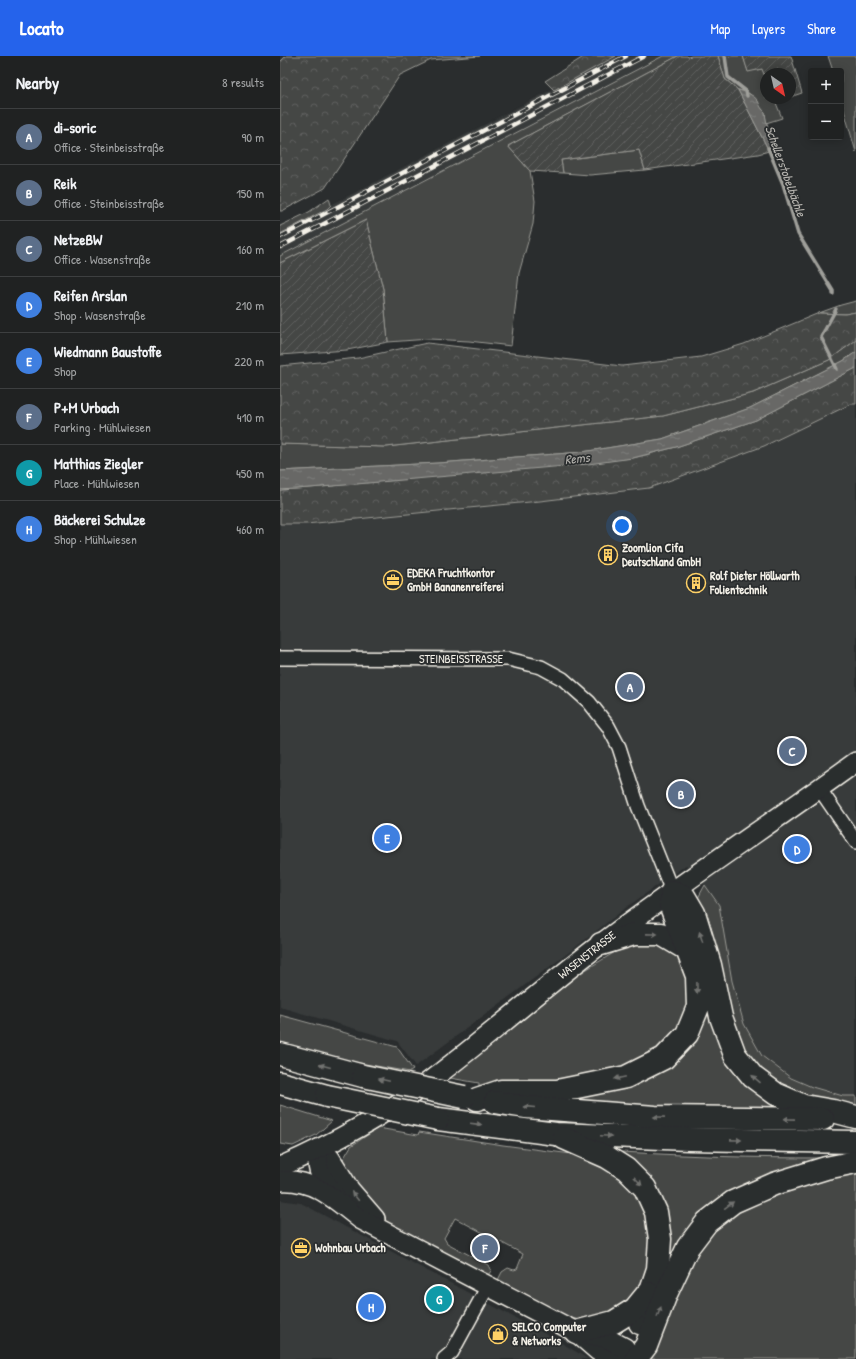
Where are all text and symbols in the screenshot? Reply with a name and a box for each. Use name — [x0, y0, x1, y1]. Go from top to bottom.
text: Locato — [20, 15, 64, 41]
text: Map — [710, 19, 730, 38]
text: Layers — [752, 19, 785, 38]
text: Share — [807, 19, 836, 38]
north arrow — [760, 68, 796, 104]
map controls — [808, 68, 844, 140]
button: + — [808, 68, 844, 104]
text: Nearby — [16, 71, 59, 94]
text: 8 results — [222, 73, 264, 91]
button: − — [808, 104, 844, 140]
text: di-soric — [54, 117, 96, 138]
water label: Schellerstobelbächle — [761, 123, 811, 220]
text: A — [26, 128, 32, 146]
text: 90 m — [242, 128, 264, 146]
text: Office · Steinbeisstraße — [54, 138, 164, 156]
text: Reik — [54, 173, 76, 194]
text: B — [26, 184, 32, 202]
text: 150 m — [236, 184, 264, 202]
text: Office · Steinbeisstraße — [54, 194, 164, 212]
text: NetzeBW — [54, 229, 102, 250]
text: C — [25, 240, 33, 258]
text: 160 m — [236, 240, 264, 258]
text: Office · Wasenstraße — [54, 250, 151, 268]
text: Reifen Arslan — [54, 285, 127, 306]
text: D — [26, 296, 32, 314]
text: 210 m — [236, 296, 264, 314]
text: Shop · Wasenstraße — [54, 306, 146, 324]
text: Wiedmann Baustoffe — [54, 341, 162, 362]
text: E — [26, 352, 32, 370]
text: 220 m — [234, 352, 264, 370]
text: Shop — [54, 362, 76, 380]
text: P+M Urbach — [54, 397, 119, 418]
text: F — [27, 408, 31, 426]
text: 410 m — [237, 408, 264, 426]
text: Parking · Mühlwiesen — [54, 418, 151, 436]
water label: Rems — [564, 448, 591, 468]
text: Matthias Ziegler — [54, 453, 143, 474]
text: G — [26, 464, 32, 482]
text: 450 m — [236, 464, 264, 482]
text: Place · Mühlwiesen — [54, 474, 140, 492]
text: Bäckerei Schulze — [54, 509, 145, 530]
your location — [612, 516, 632, 536]
text: H — [26, 520, 32, 538]
text: 460 m — [236, 520, 264, 538]
text: Shop · Mühlwiesen — [54, 530, 137, 548]
place label: Zoomlion Cifa Deutschland GmbH — [622, 539, 701, 570]
building icon: Zoomlion Cifa Deutschland GmbH — [597, 544, 619, 566]
place label: EDEKA Fruchtkontor GmbH Bananenreiferei — [407, 564, 504, 595]
place label: Rolf Dieter Höllwarth Folientechnik — [709, 567, 801, 598]
office icon: EDEKA Fruchtkontor GmbH Bananenreiferei — [382, 569, 404, 591]
building icon: Rolf Dieter Höllwarth Folientechnik — [685, 572, 707, 594]
street label: STEINBEISSTRASSE — [419, 650, 504, 667]
pin: A — [617, 672, 643, 702]
pin: C — [779, 736, 805, 766]
pin: B — [668, 779, 694, 809]
pin: E — [374, 823, 400, 853]
pin: D — [784, 834, 810, 864]
street label: WASENSTRASSE — [554, 926, 620, 983]
one-way arrow — [698, 930, 704, 942]
one-way arrow — [646, 931, 659, 937]
one-way arrow — [694, 982, 700, 995]
one-way arrow — [319, 1063, 331, 1069]
one-way arrow — [751, 1074, 761, 1083]
one-way arrow — [614, 1075, 626, 1081]
one-way arrow — [378, 1077, 391, 1083]
one-way arrow — [523, 1104, 535, 1111]
one-way arrow — [653, 1114, 665, 1121]
one-way arrow — [782, 1116, 795, 1122]
one-way arrow — [470, 1121, 482, 1127]
one-way arrow — [600, 1133, 613, 1139]
one-way arrow — [730, 1137, 743, 1143]
one-way arrow — [633, 1175, 642, 1186]
one-way arrow — [351, 1191, 359, 1202]
one-way arrow — [724, 1201, 734, 1209]
pin: F — [472, 1233, 498, 1263]
office icon: Wohnbau Urbach — [290, 1237, 312, 1259]
place label: Wohnbau Urbach — [315, 1239, 386, 1256]
pin: G — [426, 1284, 452, 1314]
pin: H — [358, 1292, 384, 1322]
one-way arrow — [656, 1306, 662, 1317]
place label: SELCO Computer & Networks — [512, 1318, 587, 1349]
shop icon: SELCO Computer & Networks — [487, 1323, 509, 1345]

